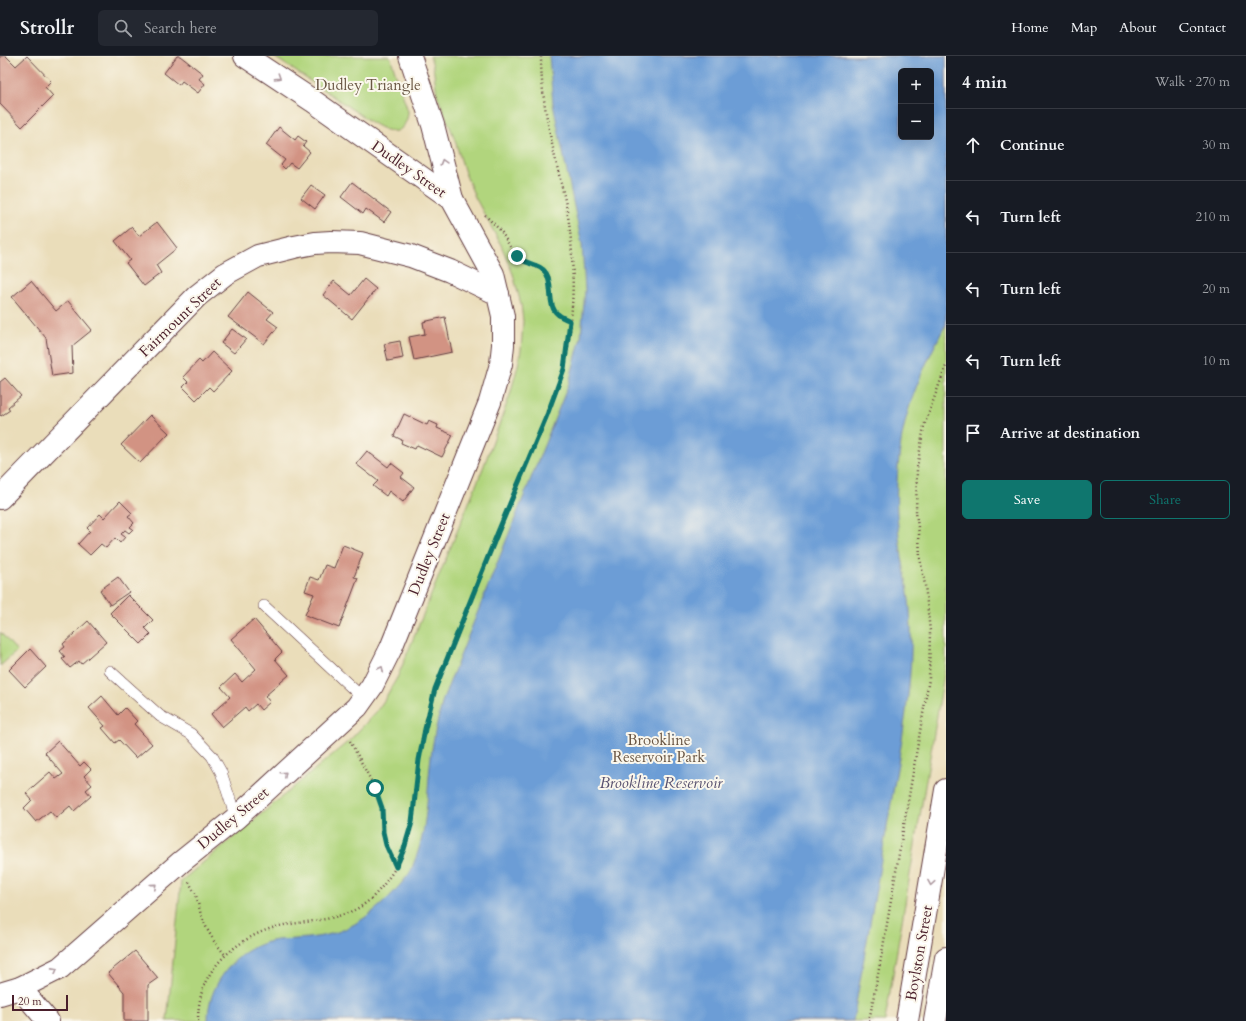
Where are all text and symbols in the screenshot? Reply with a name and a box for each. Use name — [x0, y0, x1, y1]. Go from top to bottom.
search box — [98, 10, 378, 46]
text: Strollr — [20, 15, 74, 41]
icon: search — [112, 17, 134, 39]
text: Search here — [144, 18, 217, 38]
text: Home — [1011, 18, 1049, 37]
text: Map — [1071, 18, 1097, 37]
text: About — [1119, 18, 1156, 37]
text: Contact — [1178, 18, 1226, 37]
map controls — [898, 68, 934, 140]
button: + — [898, 68, 934, 104]
text: 4 min — [962, 71, 1007, 94]
one-way arrow — [274, 73, 281, 80]
text: Walk · 270 m — [1155, 73, 1230, 91]
park label: Dudley Triangle — [315, 75, 421, 95]
button: − — [898, 104, 934, 140]
icon: ahead — [962, 134, 984, 156]
text: Continue — [1000, 135, 1065, 155]
street label: Dudley Street — [368, 136, 451, 202]
text: 30 m — [1202, 136, 1230, 154]
one-way arrow — [439, 158, 448, 165]
icon: left — [962, 206, 984, 228]
text: Turn left — [1000, 207, 1061, 227]
text: 210 m — [1196, 208, 1230, 226]
route end — [508, 247, 526, 265]
street label: Fairmount Street — [135, 272, 226, 361]
icon: left — [962, 278, 984, 300]
text: Turn left — [1000, 279, 1061, 299]
text: 20 m — [1202, 280, 1230, 298]
icon: left — [962, 350, 984, 372]
text: Turn left — [1000, 351, 1061, 371]
text: 10 m — [1202, 352, 1230, 370]
icon: arrive — [962, 422, 984, 444]
text: Arrive at destination — [1000, 423, 1140, 443]
button: Save — [962, 480, 1092, 519]
button: Share — [1100, 480, 1230, 519]
street label: Dudley Street — [403, 510, 455, 598]
one-way arrow — [376, 666, 384, 674]
park label: Brookline Reservoir Park — [613, 730, 705, 767]
one-way arrow — [279, 772, 287, 779]
water label: Brookline Reservoir — [600, 772, 723, 794]
route start — [366, 779, 384, 797]
street label: Dudley Street — [193, 782, 273, 854]
one-way arrow — [927, 880, 936, 887]
one-way arrow — [149, 884, 156, 891]
street label: Boylston Street — [901, 903, 937, 1002]
one-way arrow — [51, 968, 58, 975]
scale bar — [12, 993, 68, 1012]
text: 20 m — [18, 994, 42, 1009]

